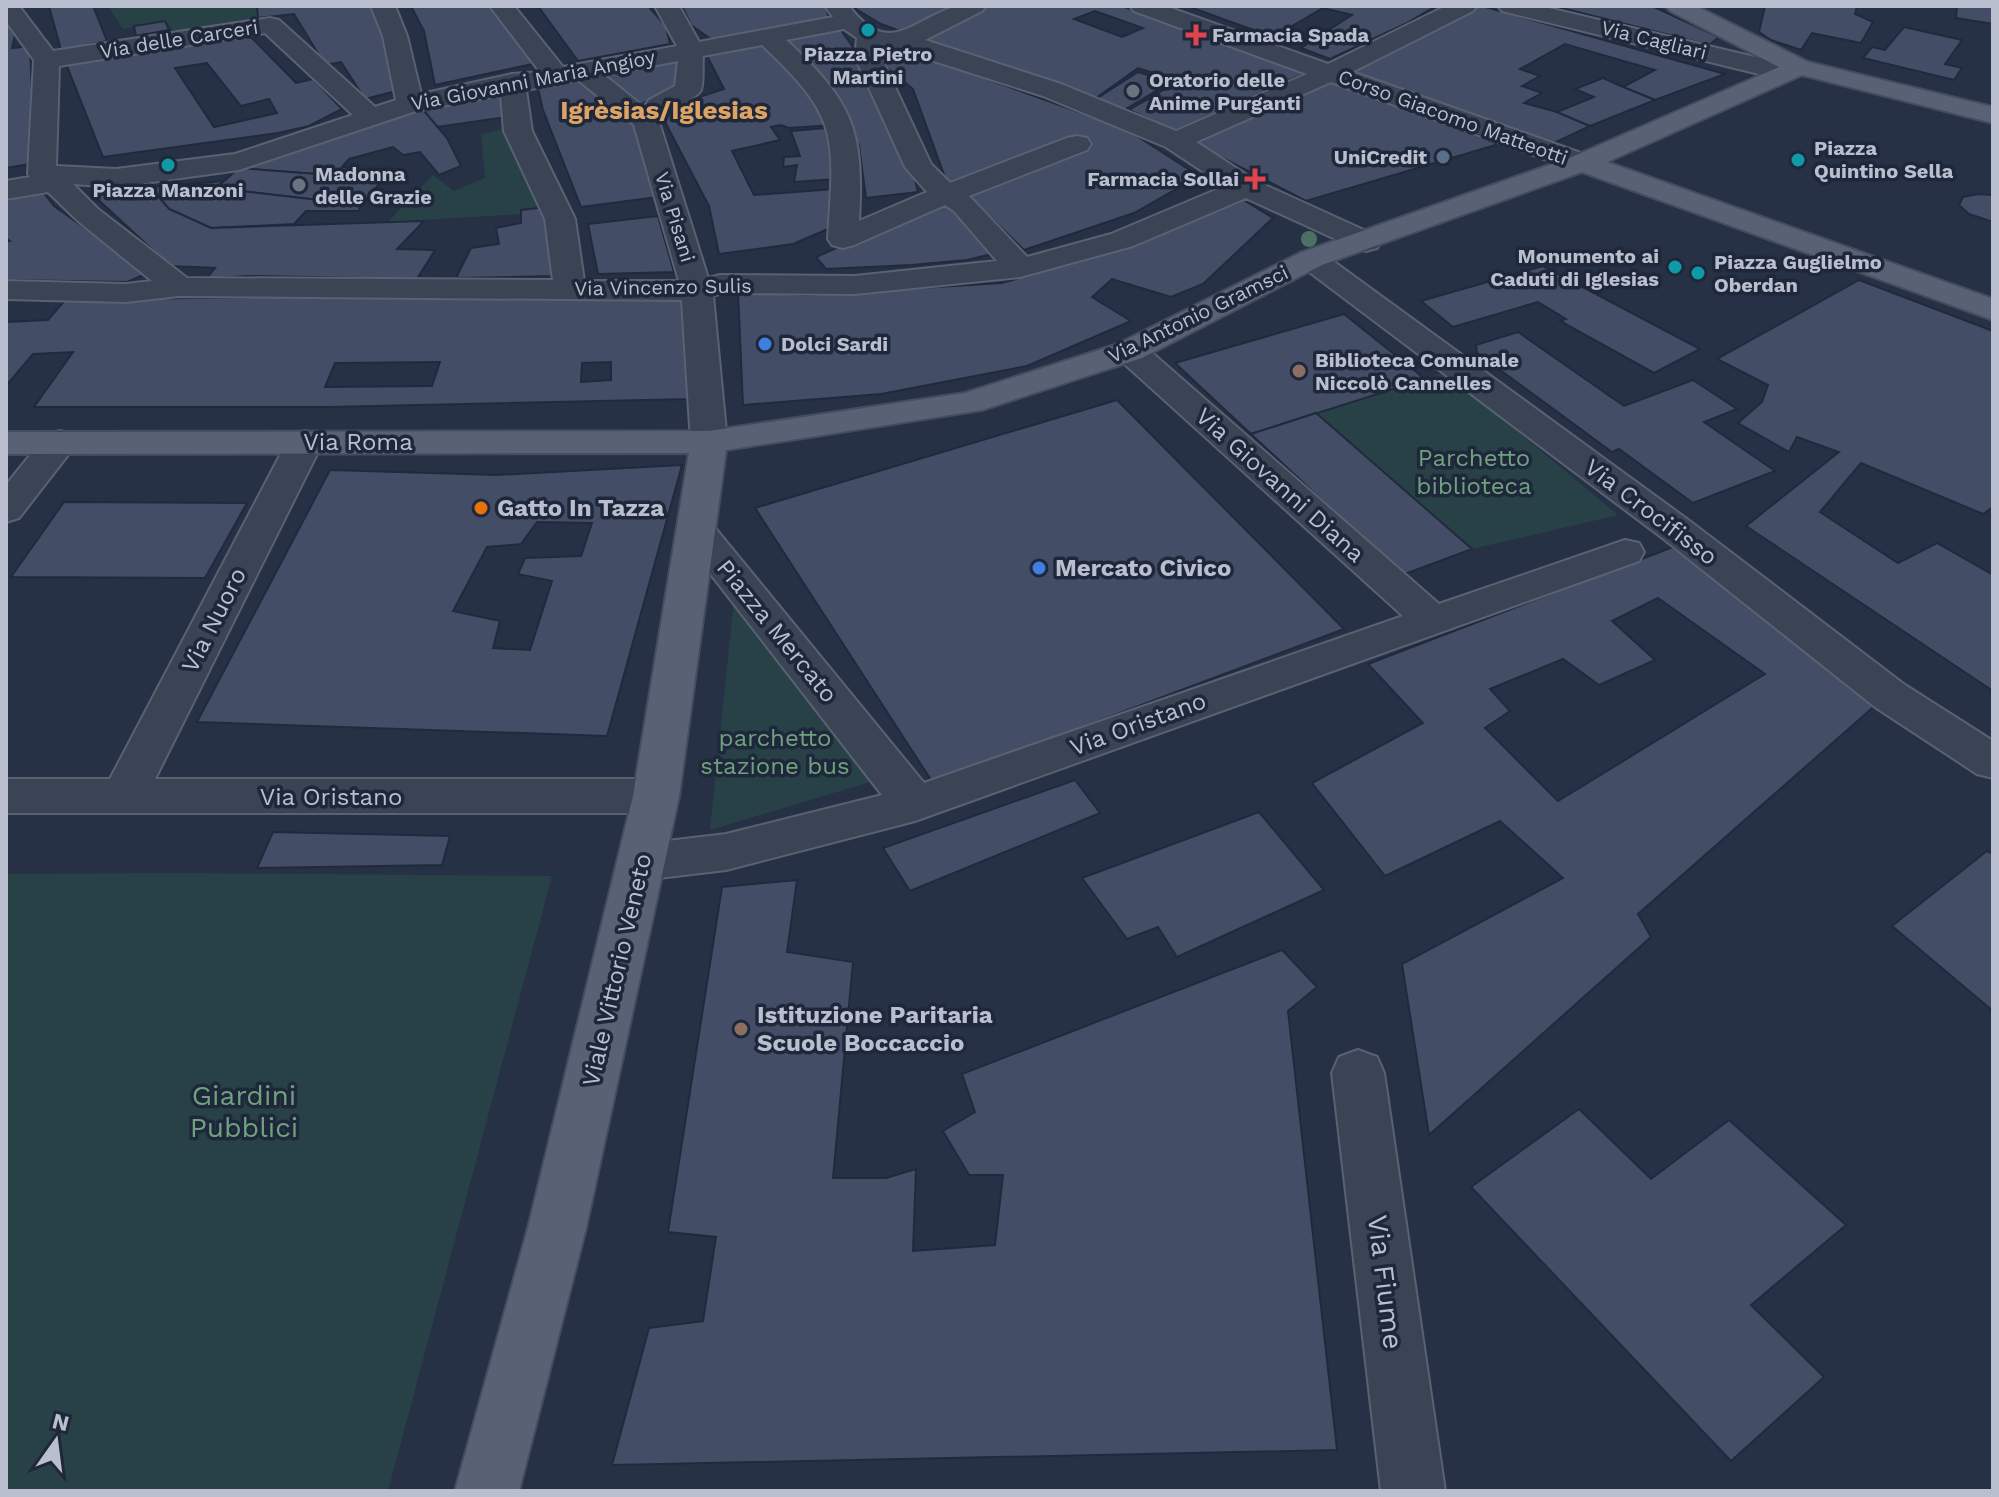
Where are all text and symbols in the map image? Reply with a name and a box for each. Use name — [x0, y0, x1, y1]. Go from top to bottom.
street label: Via delle Carceri — [98, 15, 260, 63]
street label: Via Cagliari — [1599, 15, 1709, 65]
marker: Piazza Pietro Martini — [859, 21, 877, 39]
place label: Farmacia Spada — [1212, 23, 1369, 47]
marker: Farmacia Spada — [1187, 26, 1205, 44]
place label: Piazza Pietro Martini — [804, 42, 932, 89]
street label: Via Giovanni Maria Angioy — [409, 44, 658, 115]
street label: Corso Giacomo Matteotti — [1335, 64, 1571, 170]
place label: Oratorio delle Anime Purganti — [1149, 68, 1301, 115]
marker: Oratorio delle Anime Purganti — [1124, 82, 1142, 100]
district label: Igrèsias/Iglesias — [560, 95, 768, 125]
place label: Piazza Quintino Sella — [1814, 136, 1954, 183]
place label: UniCredit — [1334, 145, 1427, 169]
marker: UniCredit — [1434, 148, 1452, 166]
marker: Piazza Quintino Sella — [1789, 151, 1807, 169]
marker: Piazza Manzoni — [159, 156, 177, 174]
place label: Madonna delle Grazie — [315, 162, 432, 209]
place label: Farmacia Sollai — [1087, 167, 1239, 191]
street label: Via Pisani — [650, 169, 700, 265]
marker: Farmacia Sollai — [1246, 170, 1264, 188]
marker: Madonna delle Grazie — [290, 176, 308, 194]
place label: Piazza Manzoni — [92, 178, 244, 202]
place label: Monumento ai Caduti di Iglesias — [1490, 244, 1659, 291]
place label: Piazza Guglielmo Oberdan — [1714, 250, 1882, 297]
marker: Monumento ai Caduti di Iglesias — [1666, 258, 1684, 276]
street label: Via Antonio Gramsci — [1104, 260, 1292, 368]
marker: Piazza Guglielmo Oberdan — [1689, 264, 1707, 282]
street label: Via Vincenzo Sulis — [574, 273, 752, 301]
place label: Dolci Sardi — [781, 332, 888, 356]
marker: Dolci Sardi — [756, 335, 774, 353]
place label: Biblioteca Comunale Niccolò Cannelles — [1315, 348, 1519, 395]
marker: Biblioteca Comunale Niccolò Cannelles — [1290, 362, 1308, 380]
street label: Via Giovanni Diana — [1190, 402, 1370, 568]
street label: Via Roma — [303, 428, 413, 456]
park label: Parchetto biblioteca — [1416, 444, 1532, 500]
street label: Via Crocifisso — [1579, 453, 1723, 571]
place label: Gatto In Tazza — [497, 494, 664, 522]
marker: Gatto In Tazza — [472, 499, 490, 517]
street label: Piazza Mercato — [711, 554, 843, 708]
place label: Mercato Civico — [1055, 554, 1231, 582]
marker: Mercato Civico — [1030, 559, 1048, 577]
street label: Via Nuoro — [176, 563, 252, 677]
street label: Via Oristano — [1066, 686, 1210, 762]
park label: parchetto stazione bus — [700, 724, 850, 780]
street label: Via Oristano — [260, 783, 402, 811]
street label: Viale Vittorio Veneto — [577, 851, 657, 1089]
place label: Istituzione Paritaria Scuole Boccaccio — [757, 1001, 993, 1057]
marker: Istituzione Paritaria Scuole Boccaccio — [732, 1020, 750, 1038]
park label: Giardini Pubblici — [190, 1079, 298, 1144]
street label: Via Fiume — [1361, 1213, 1410, 1351]
north arrow — [16, 1401, 96, 1481]
text: N — [50, 1408, 72, 1436]

